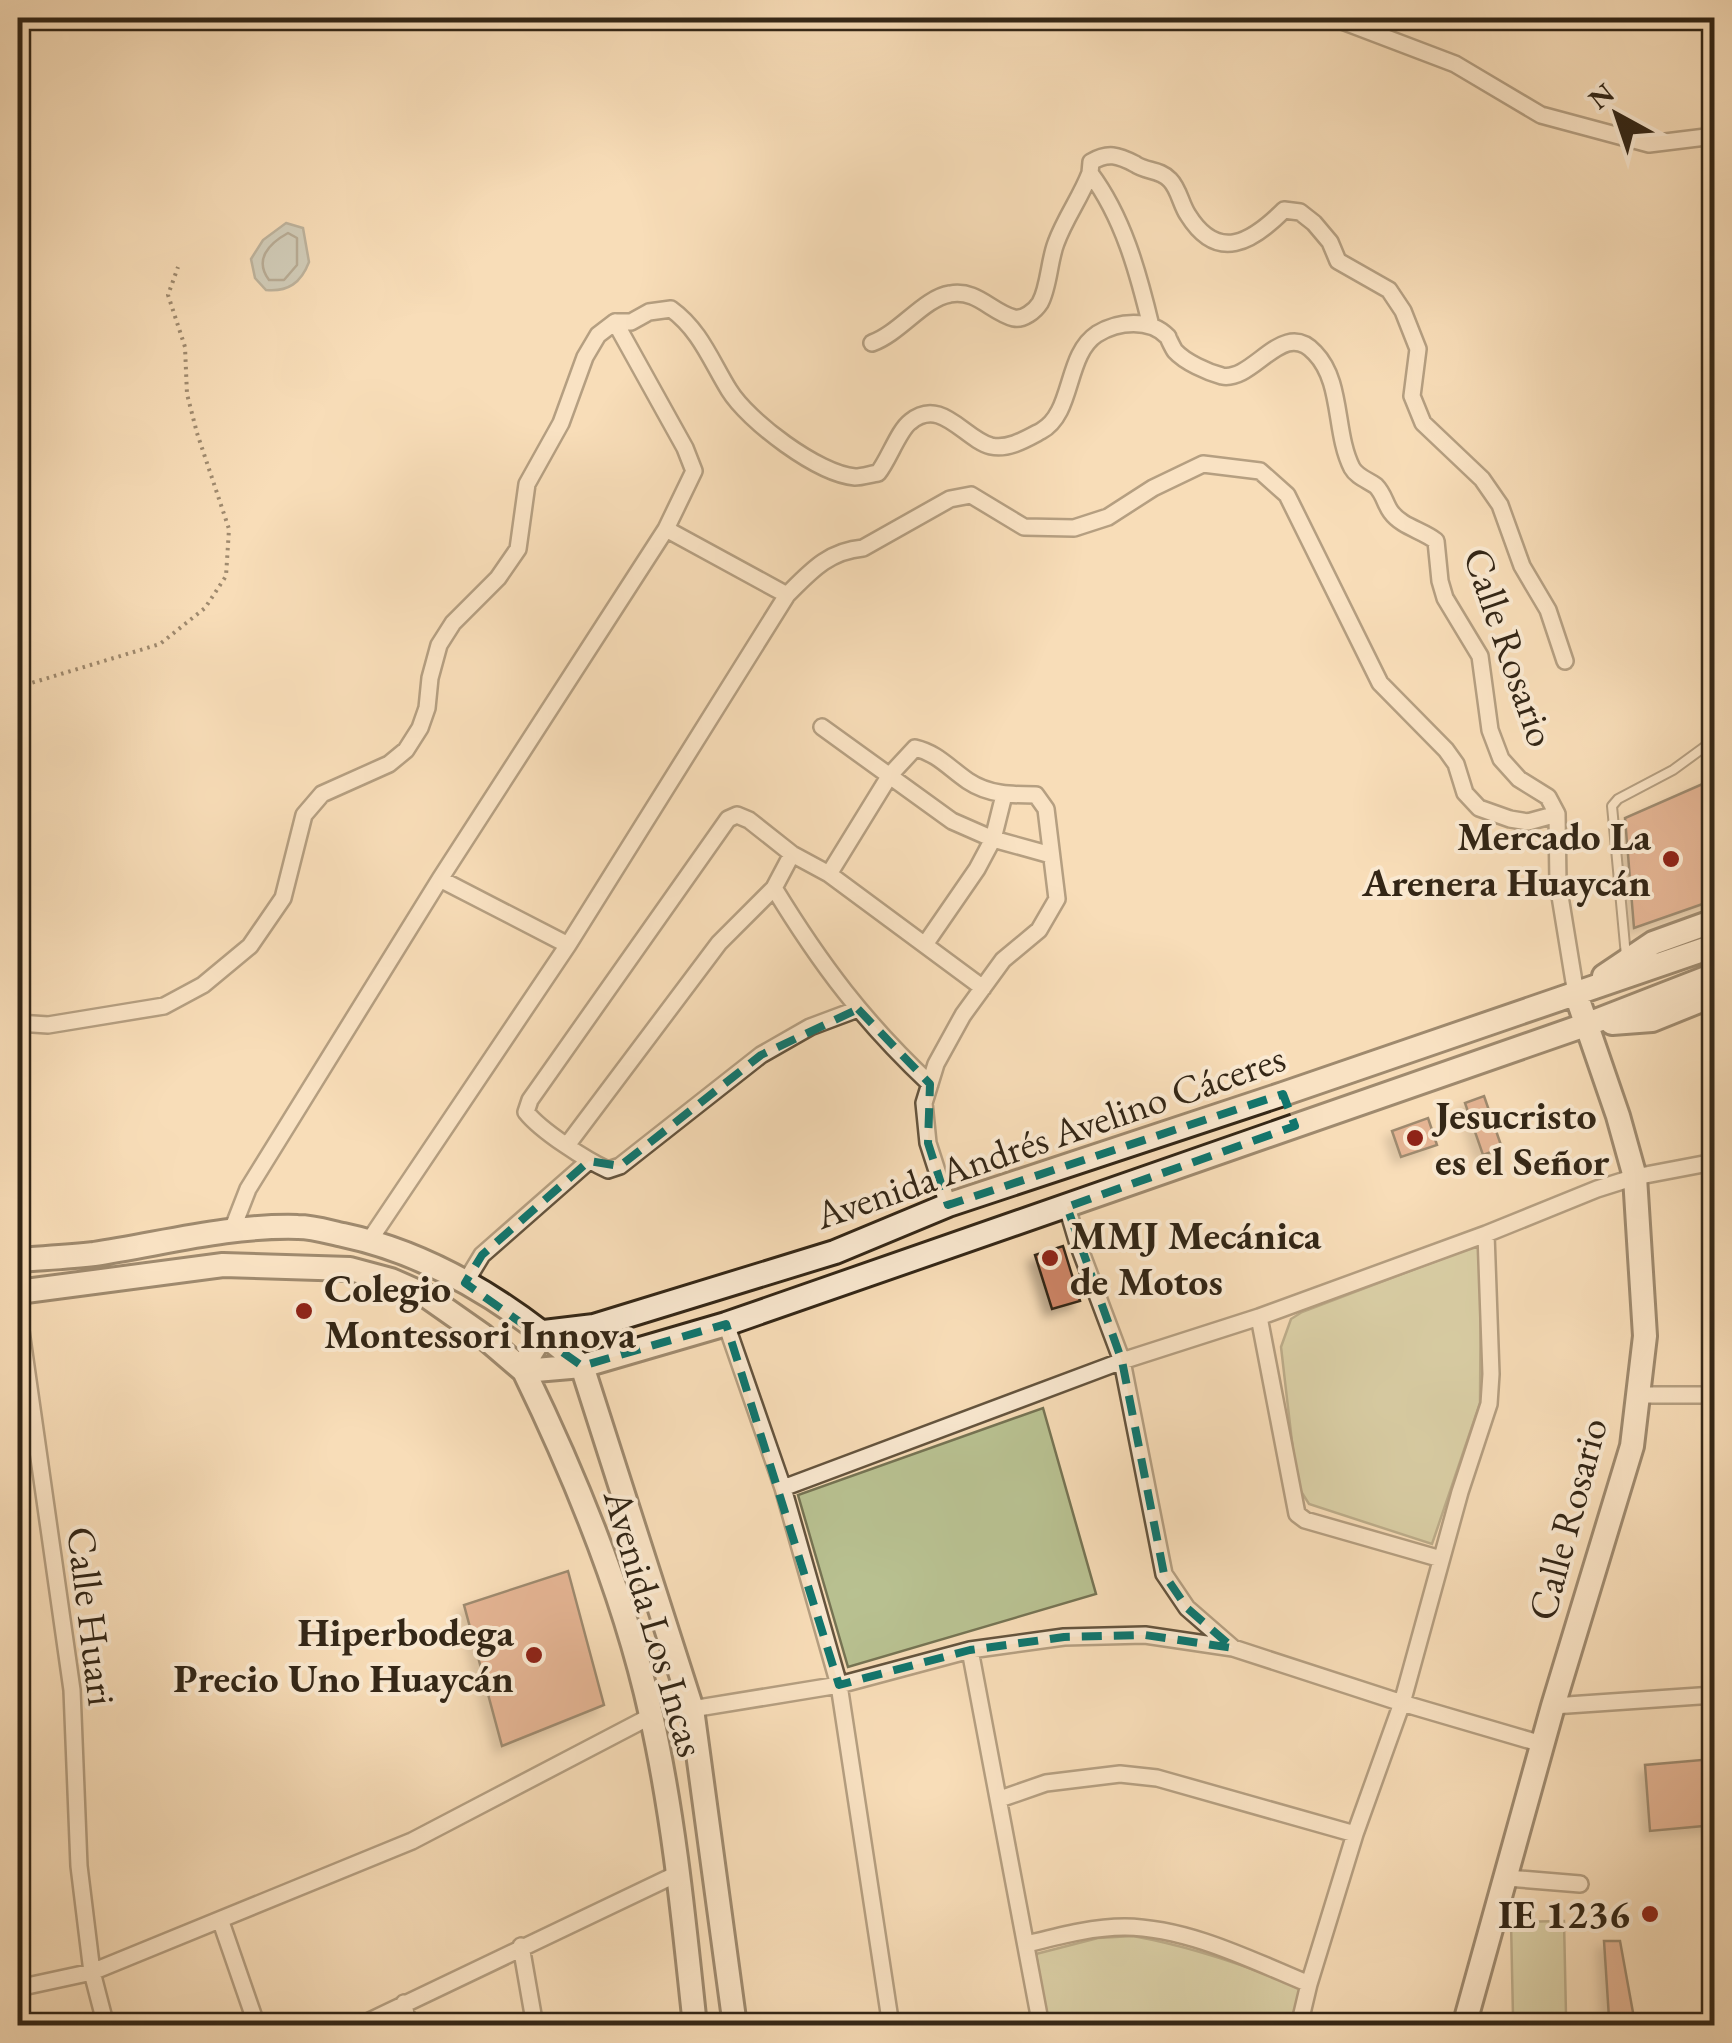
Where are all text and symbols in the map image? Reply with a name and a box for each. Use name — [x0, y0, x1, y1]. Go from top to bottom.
north arrow — [1567, 65, 1667, 165]
text: N — [1581, 75, 1621, 117]
street label: Calle Rosario — [1452, 541, 1568, 753]
place label: Mercado La Arenera Huaycán — [1361, 810, 1651, 908]
marker: Mercado La Arenera Huaycán — [1660, 848, 1682, 870]
street label: Avenida Andrés Avelino Cáceres — [807, 1031, 1292, 1241]
place label: Jesucristo es el Señor — [1431, 1089, 1610, 1187]
marker: Jesucristo es el Señor — [1404, 1127, 1426, 1149]
place label: MMJ Mecánica de Motos — [1070, 1209, 1322, 1307]
marker: MMJ Mecánica de Motos — [1039, 1247, 1061, 1269]
place label: Colegio Montessori Innova — [324, 1262, 636, 1360]
marker: Colegio Montessori Innova — [293, 1300, 315, 1322]
street label: Calle Rosario — [1515, 1412, 1619, 1626]
street label: Avenida Los Incas — [592, 1482, 718, 1763]
street label: Calle Huari — [55, 1524, 129, 1709]
place label: Hiperbodega Precio Uno Huaycán — [173, 1606, 514, 1704]
marker: Hiperbodega Precio Uno Huaycán — [523, 1644, 545, 1666]
place label: IE 1236 — [1498, 1888, 1630, 1940]
marker: IE 1236 — [1639, 1903, 1661, 1925]

